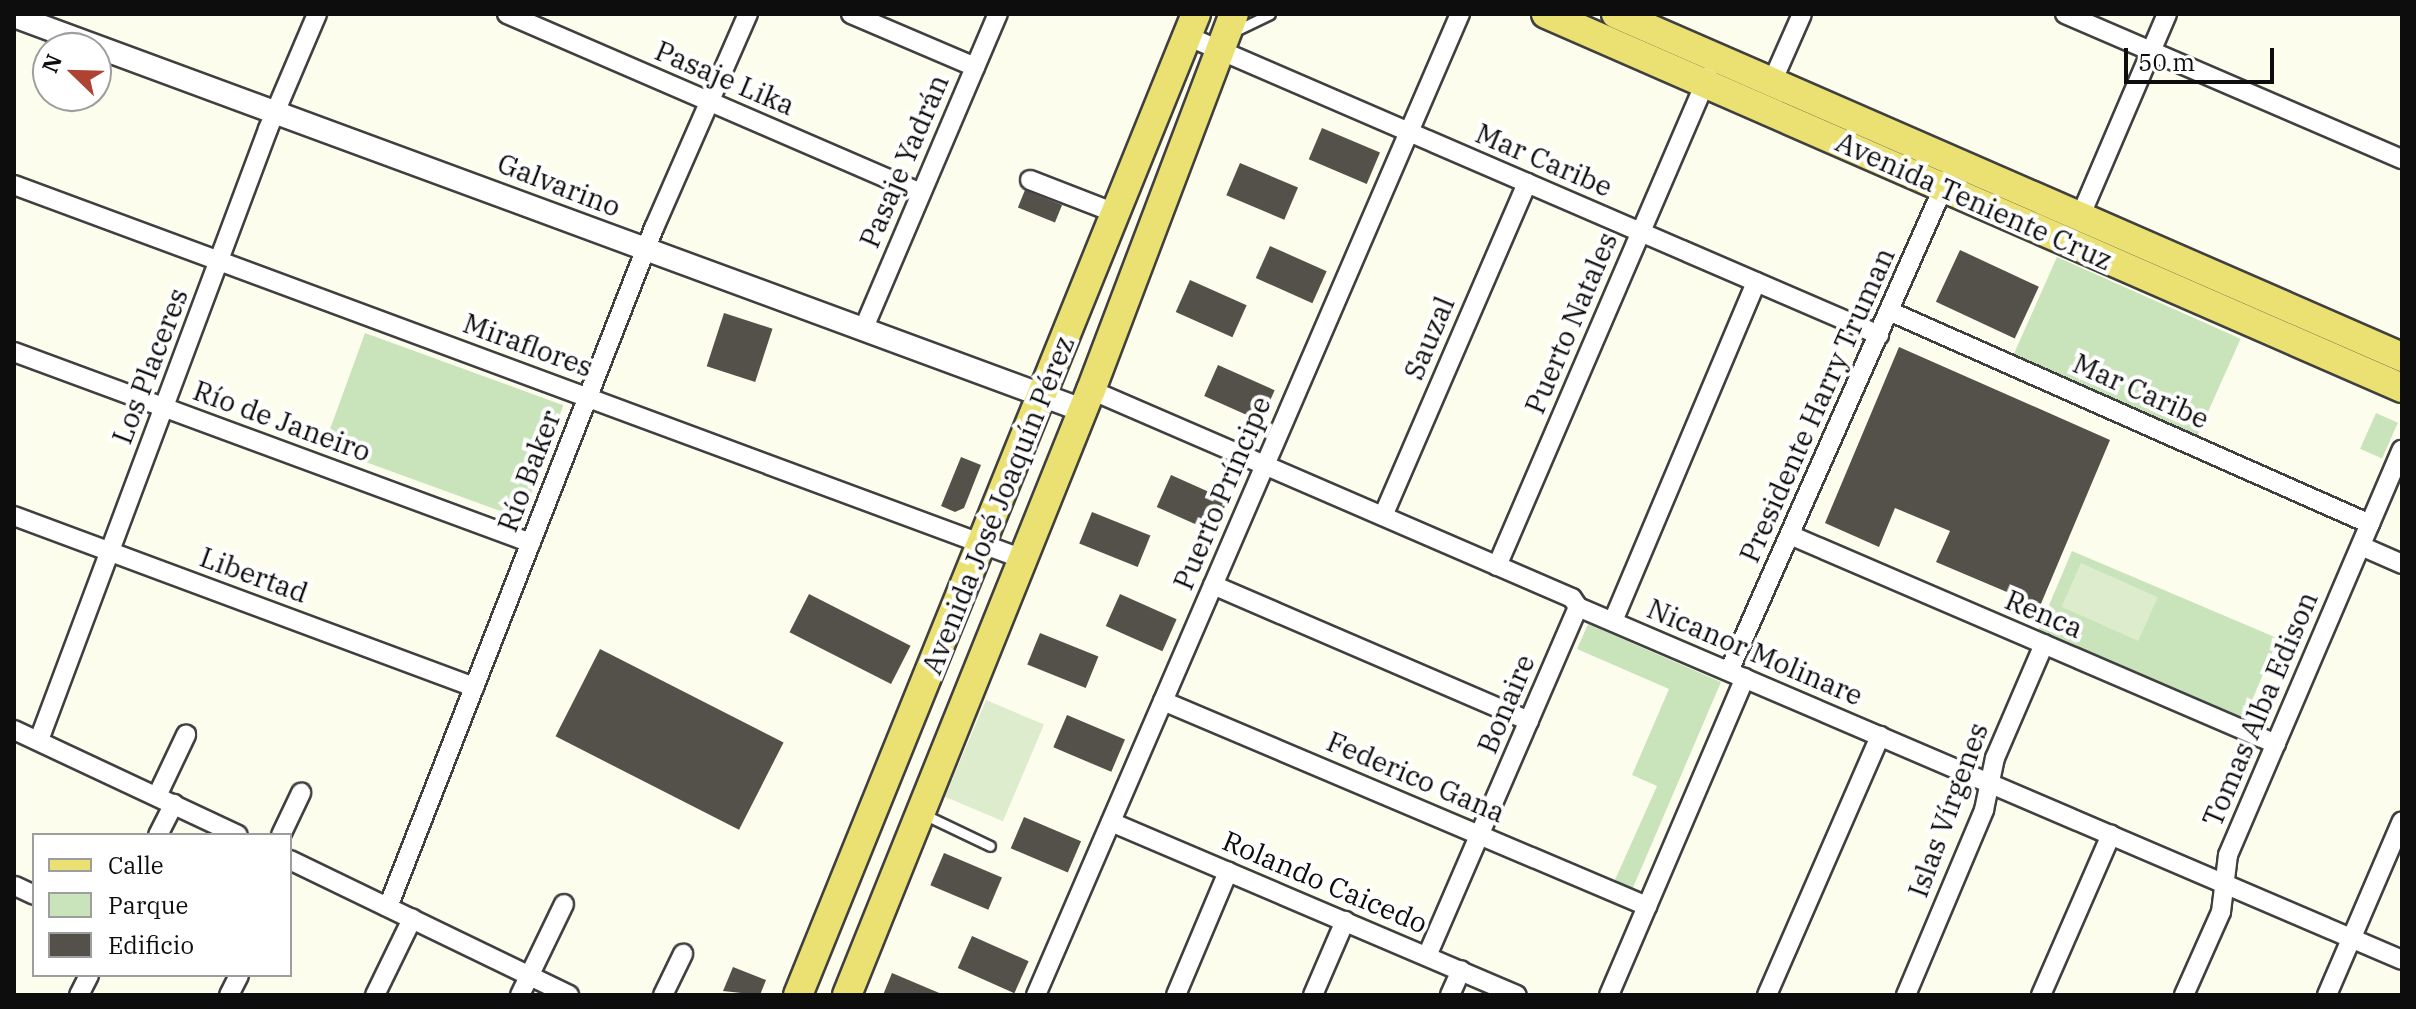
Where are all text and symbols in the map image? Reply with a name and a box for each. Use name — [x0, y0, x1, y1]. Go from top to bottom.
north arrow — [32, 32, 112, 112]
scale bar — [2128, 32, 2278, 82]
street label: Pasaje Lika — [650, 34, 800, 122]
text: 50 m — [2138, 46, 2195, 78]
text: N — [35, 50, 68, 77]
street label: Pasaje Yadrán — [852, 69, 956, 253]
street label: Mar Caribe — [1471, 116, 1617, 204]
street label: Avenida Teniente Cruz — [1831, 125, 2117, 277]
street label: Galvarino — [493, 146, 625, 224]
street label: Puerto Natales — [1518, 227, 1624, 419]
street label: Presidente Harry Truman — [1732, 242, 1902, 568]
street label: Los Placeres — [105, 283, 195, 449]
street label: Sauzal — [1397, 291, 1461, 385]
street label: Miraflores — [459, 306, 597, 384]
street label: Avenida José Joaquín Pérez — [915, 331, 1081, 679]
street label: Mar Caribe — [2068, 346, 2214, 436]
street label: Río de Janeiro — [189, 373, 375, 469]
street label: Puerto Príncipe — [1166, 391, 1278, 595]
street label: Río Baker — [491, 406, 567, 536]
street label: Libertad — [195, 540, 313, 610]
street label: Renca — [2000, 583, 2088, 645]
street label: Tomas Alba Edison — [2195, 586, 2325, 832]
street label: Nicanor Molinare — [1642, 591, 1868, 713]
street label: Bonaire — [1470, 650, 1542, 758]
street label: Islas Vírgenes — [1901, 718, 1995, 902]
street label: Federico Gana — [1322, 724, 1510, 830]
street label: Rolando Caicedo — [1217, 824, 1433, 940]
legend — [32, 833, 292, 977]
text: Calle — [108, 849, 164, 881]
text: Parque — [108, 889, 188, 921]
text: Edificio — [108, 929, 194, 961]

